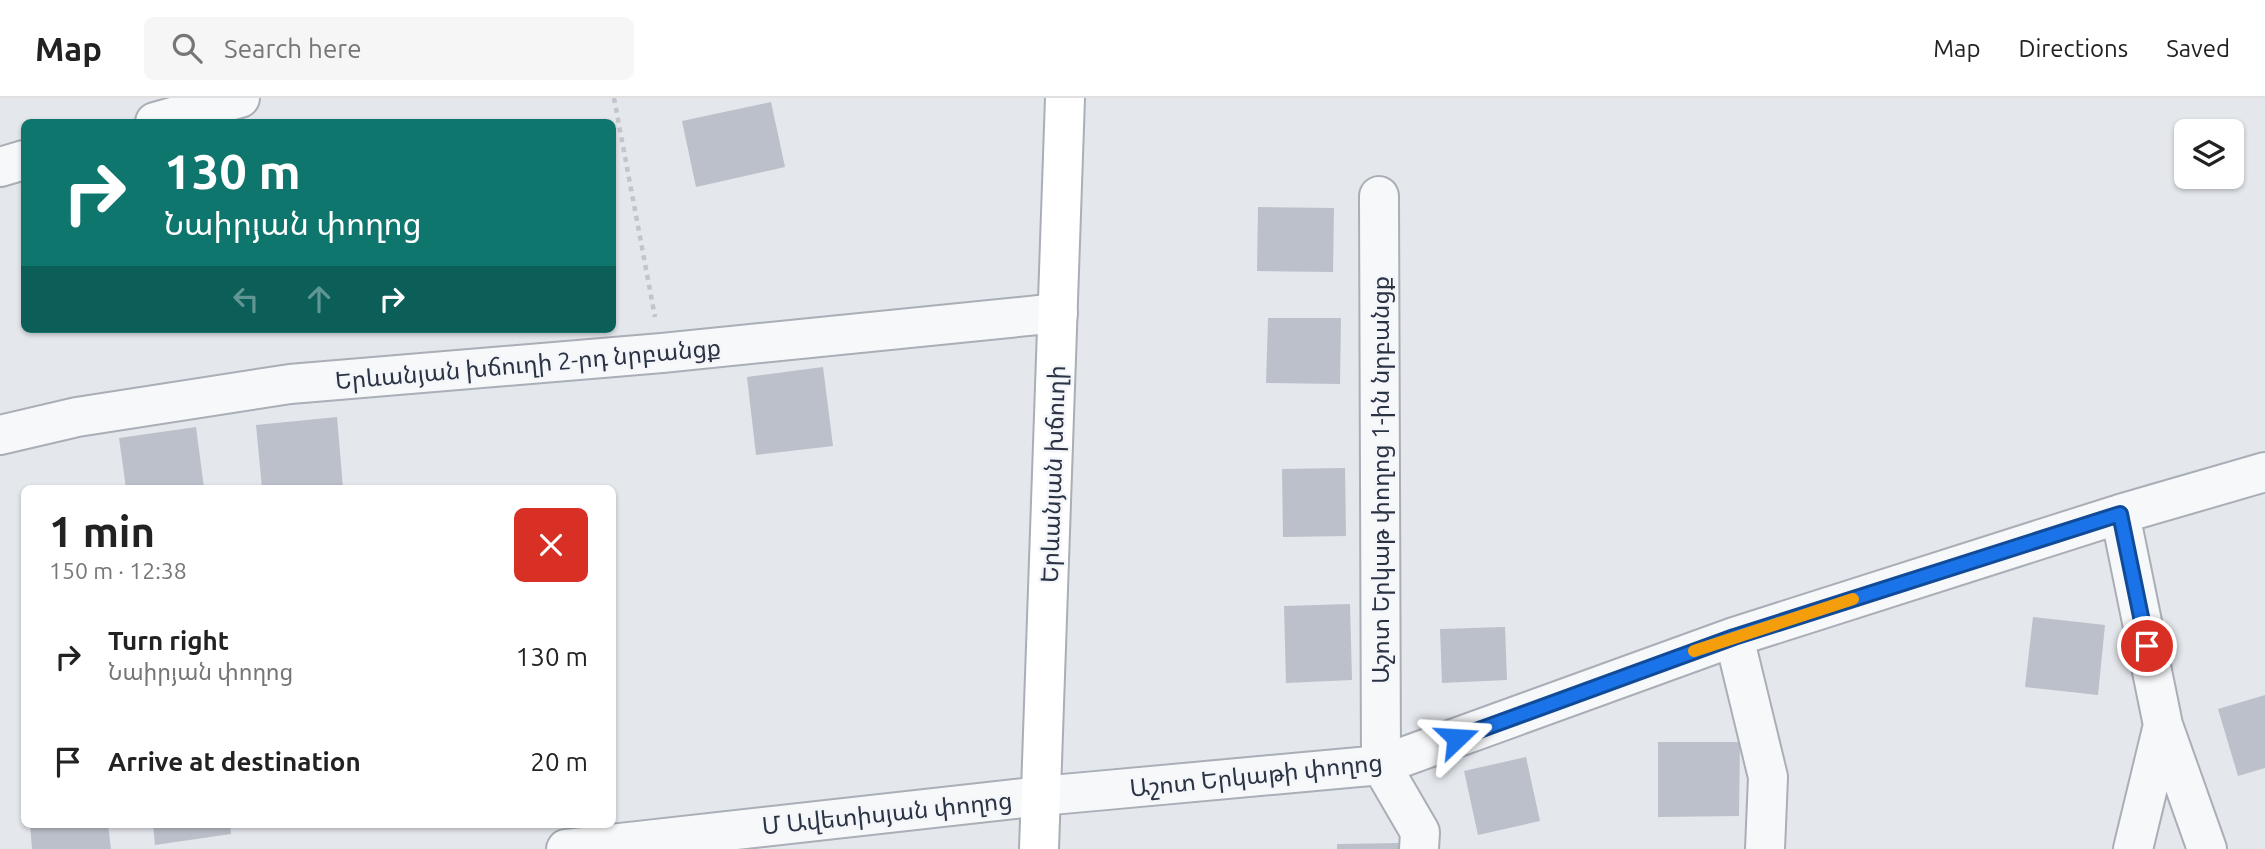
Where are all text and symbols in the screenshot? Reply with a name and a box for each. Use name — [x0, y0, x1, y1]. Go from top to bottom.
search box — [144, 17, 634, 80]
icon: search — [168, 29, 206, 67]
text: Map — [35, 30, 102, 67]
text: Search here — [224, 34, 362, 63]
text: Map — [1933, 35, 1980, 62]
text: Directions — [2018, 35, 2128, 62]
text: Saved — [2166, 35, 2230, 62]
map controls — [2174, 119, 2244, 189]
button: layers — [2174, 119, 2244, 189]
text: 130 m — [164, 143, 301, 198]
icon: right — [49, 147, 140, 238]
text: Նաիրյան փողոց — [164, 205, 422, 241]
street label: Աշոտ Երկաթ փողոց 1-ին նրբանցք — [1367, 276, 1395, 684]
icon: left — [227, 280, 265, 318]
icon: ahead — [300, 280, 338, 318]
icon: right — [373, 280, 411, 318]
street label: Երևանյան խճուղի 2-րդ նրբանցք — [334, 334, 722, 395]
street label: Երևանյան խճուղի — [1036, 365, 1071, 583]
text: 1 min — [49, 508, 155, 555]
button: close — [514, 508, 588, 582]
text: 150 m · 12:38 — [49, 558, 187, 583]
pin — [2117, 616, 2177, 676]
text: Turn right — [108, 626, 229, 655]
icon: arrive — [2128, 627, 2166, 665]
icon: right — [49, 638, 87, 676]
text: 130 m — [516, 642, 588, 671]
text: Նաիրյան փողոց — [108, 659, 293, 684]
position arrow — [1420, 701, 1494, 775]
icon: arrive — [49, 743, 87, 781]
text: Arrive at destination — [108, 747, 361, 776]
text: 20 m — [530, 747, 588, 776]
street label: Աշոտ Երկաթի փողոց — [1128, 748, 1384, 803]
street label: Մ Ավետիսյան փողոց — [760, 786, 1014, 841]

